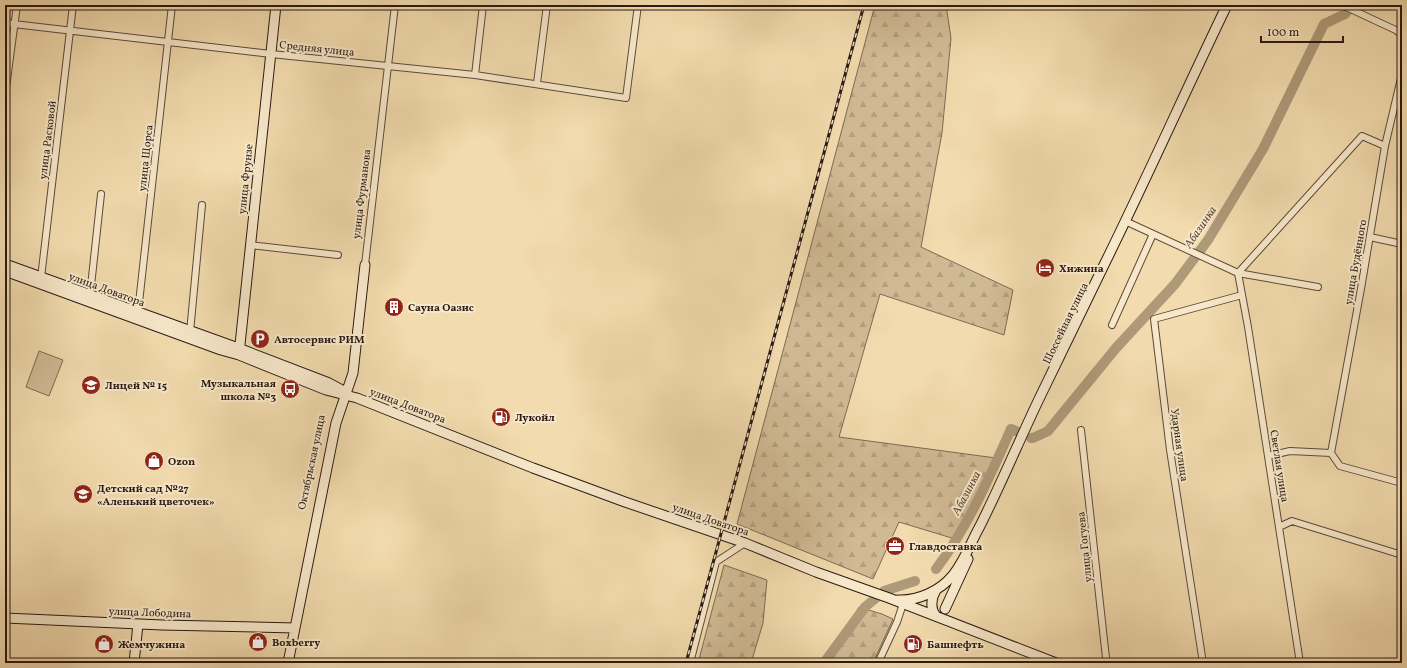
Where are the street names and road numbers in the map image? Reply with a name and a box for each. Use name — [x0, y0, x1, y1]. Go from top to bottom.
street label: Средняя улица — [278, 38, 356, 61]
street label: улица Расковой — [36, 100, 61, 180]
street label: улица Щорса — [136, 124, 158, 192]
street label: улица Фрунзе — [235, 143, 258, 215]
street label: улица Фурманова — [350, 148, 376, 240]
street label: улица Будённого — [1342, 218, 1371, 306]
street label: улица Доватора — [66, 270, 147, 311]
street label: Шоссейная улица — [1040, 280, 1093, 367]
street label: улица Доватора — [367, 385, 448, 428]
street label: Ударная улица — [1166, 408, 1191, 483]
street label: Октябрьская улица — [295, 413, 330, 511]
street label: Светлая улица — [1265, 429, 1292, 504]
street label: улица Доватора — [670, 500, 751, 541]
street label: улица Гогуева — [1074, 510, 1097, 583]
street label: улица Лободина — [108, 605, 192, 622]

